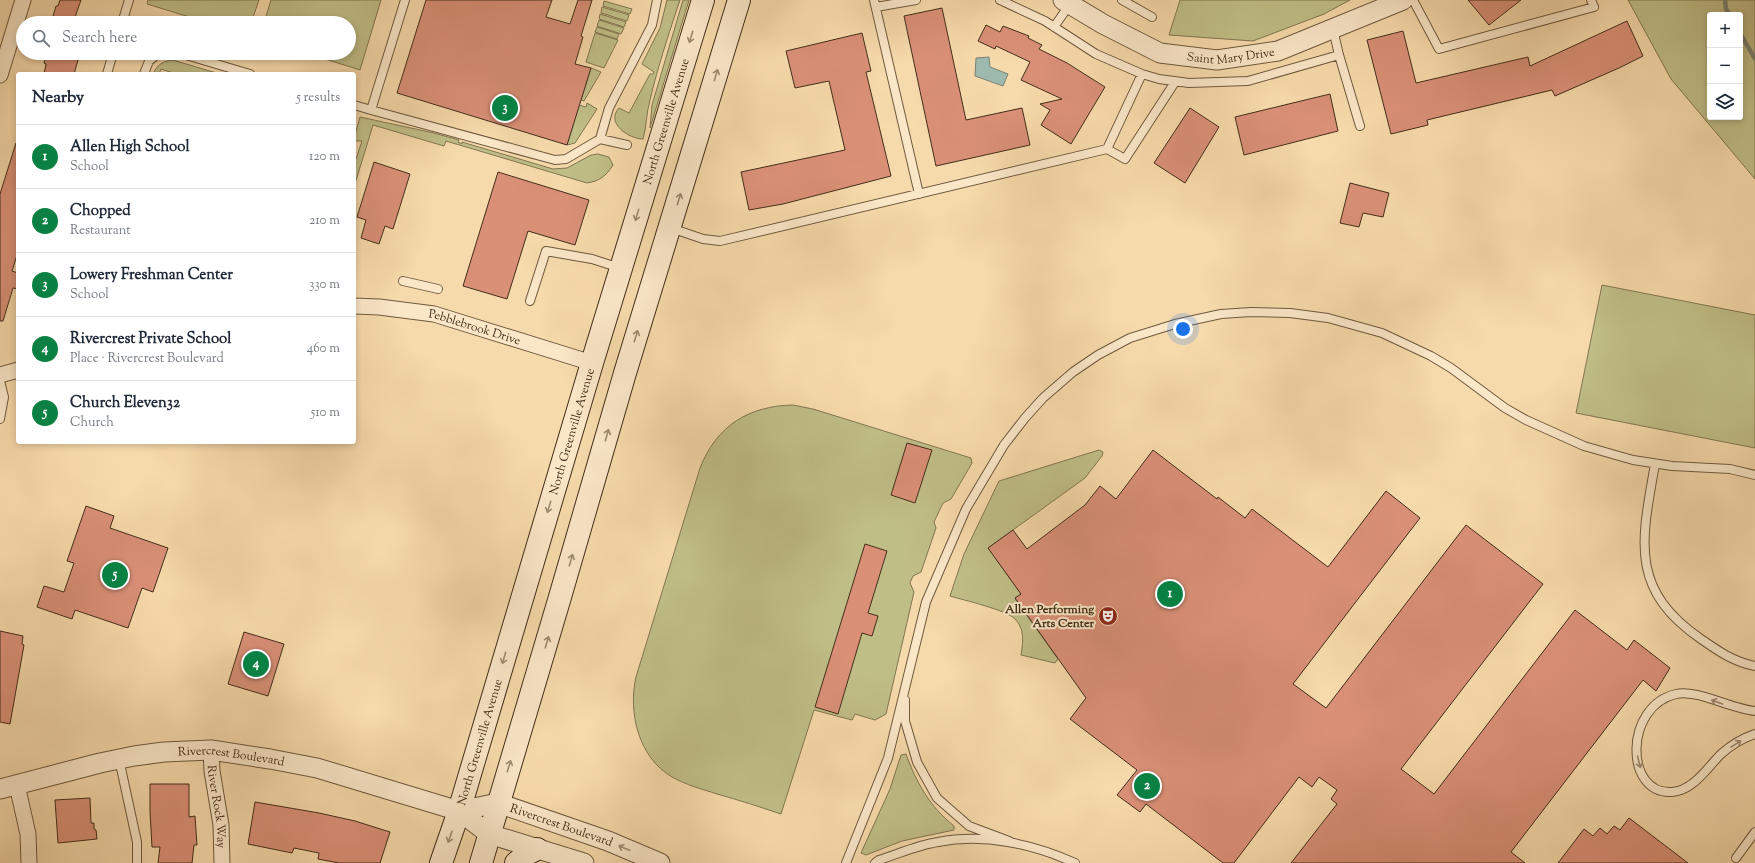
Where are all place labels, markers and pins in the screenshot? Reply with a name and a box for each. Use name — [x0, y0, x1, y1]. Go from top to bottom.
pin: 3 — [492, 93, 518, 123]
pin: 5 — [102, 560, 128, 590]
pin: 1 — [1157, 579, 1183, 609]
place label: Allen Performing Arts Center — [1004, 601, 1094, 633]
theatre icon: Allen Performing Arts Center — [1097, 605, 1119, 627]
pin: 4 — [243, 649, 269, 679]
pin: 2 — [1134, 771, 1160, 801]

